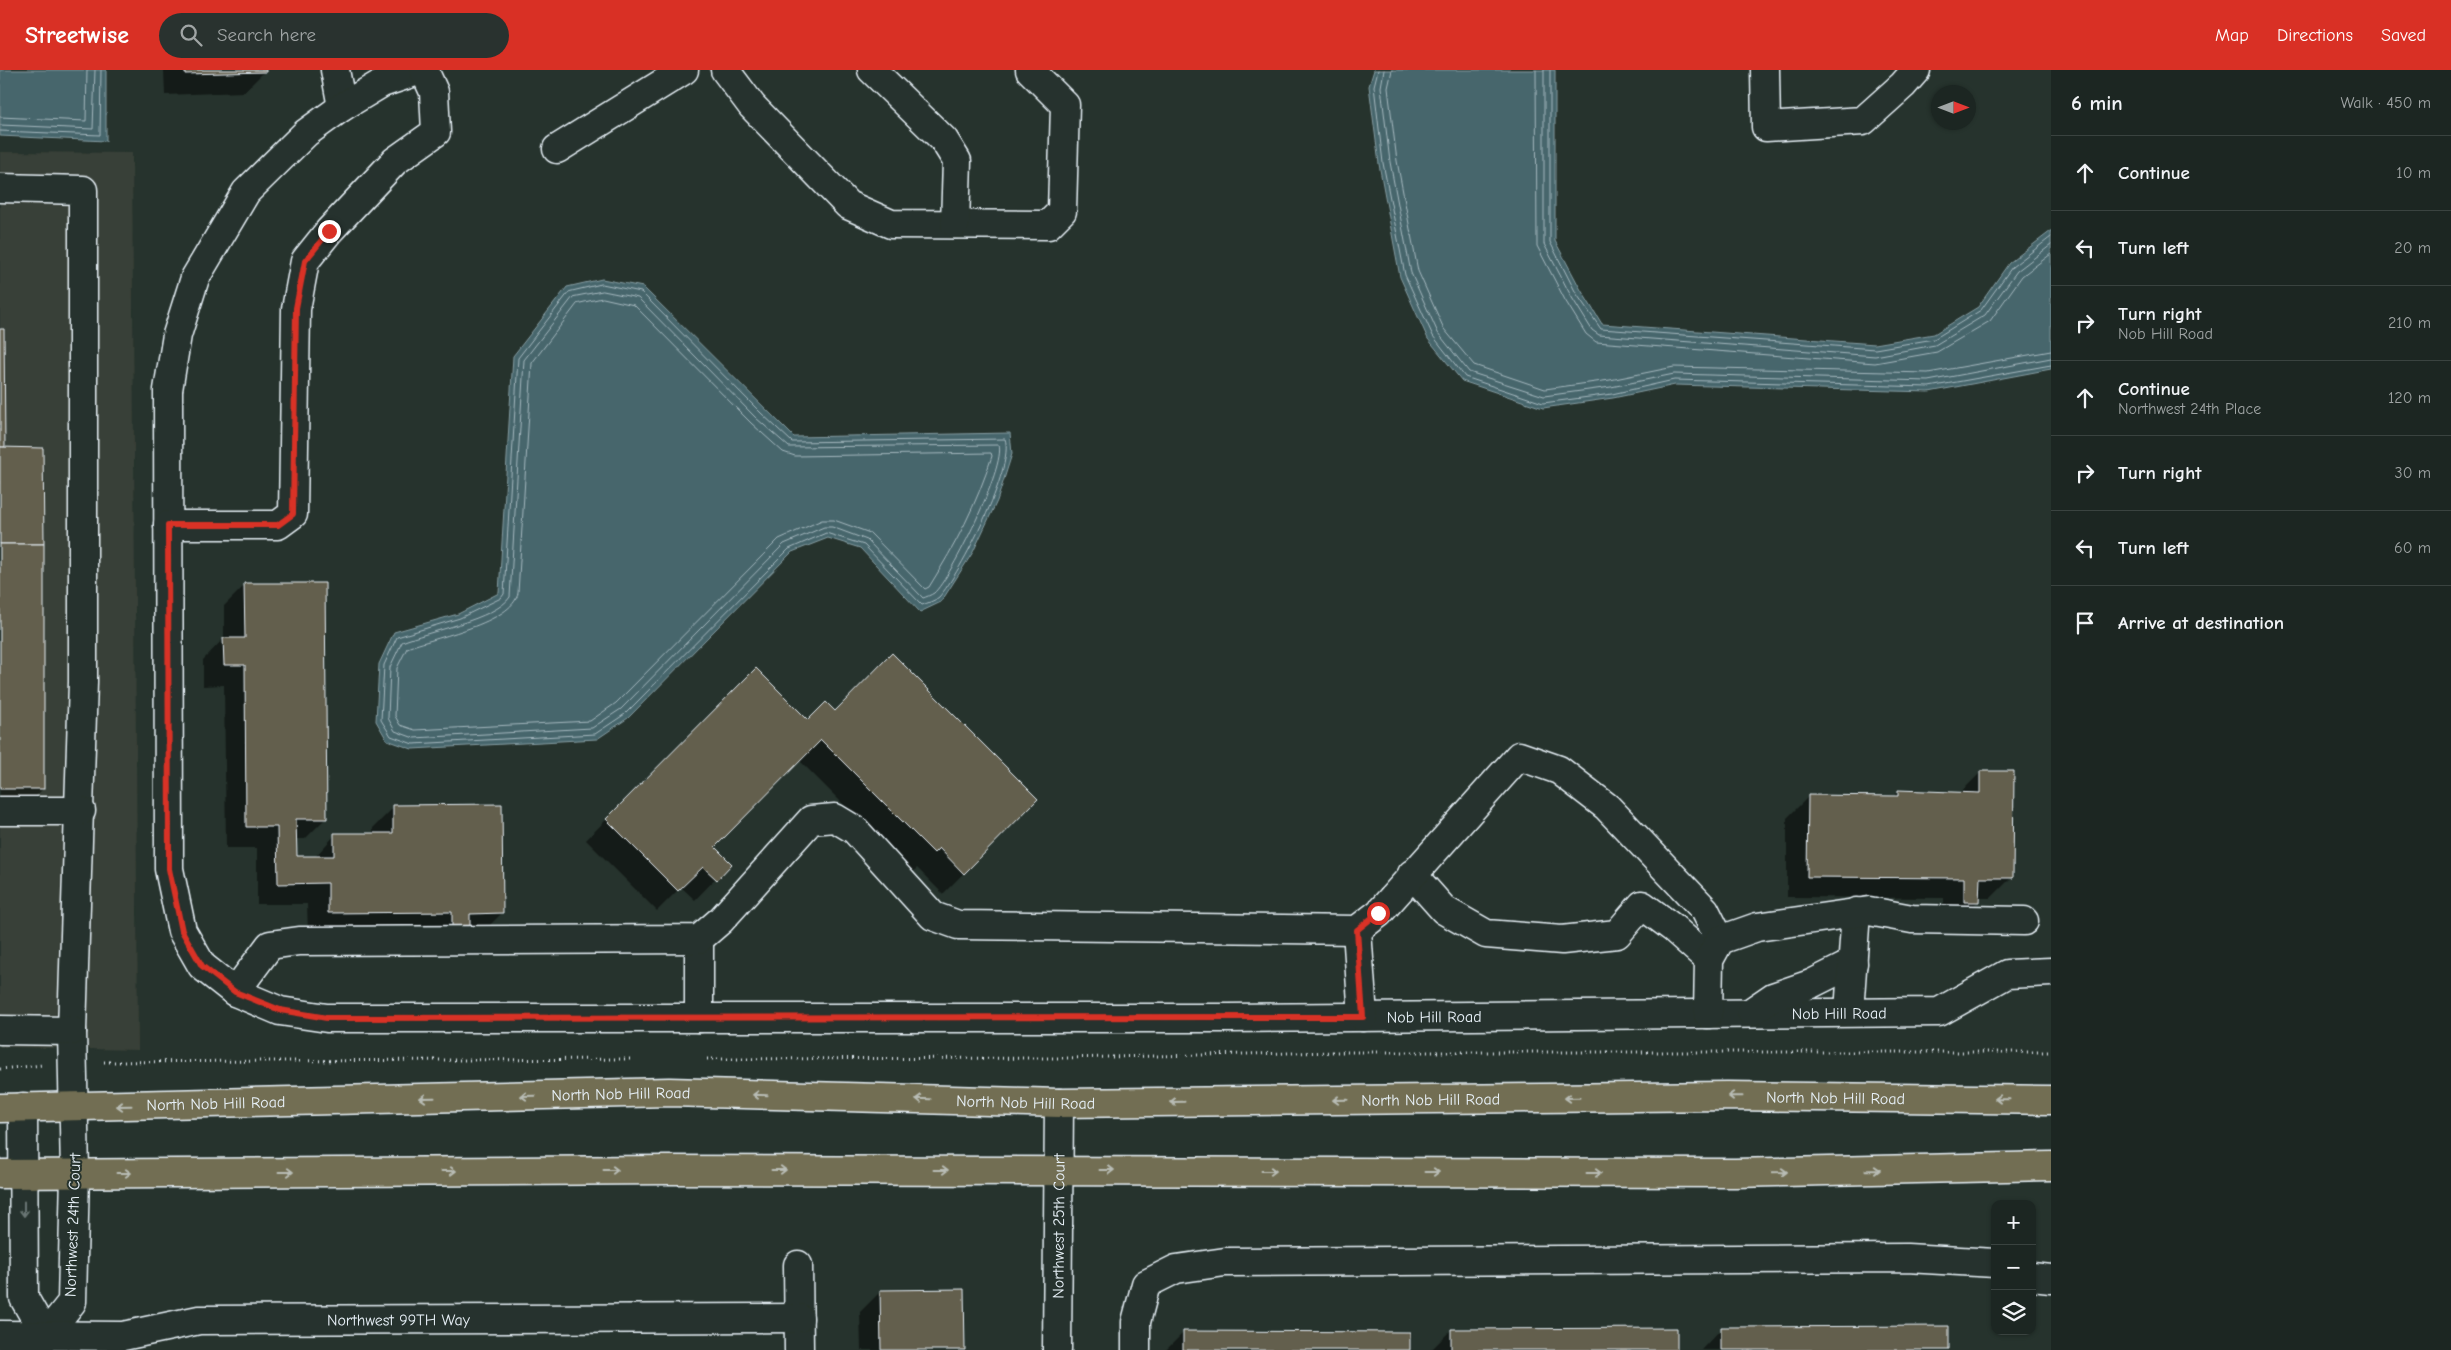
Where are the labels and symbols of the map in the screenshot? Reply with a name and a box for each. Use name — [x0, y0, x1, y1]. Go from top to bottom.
north arrow — [1931, 85, 1976, 130]
route end — [318, 220, 341, 243]
route start — [1367, 902, 1390, 925]
street label: Nob Hill Road — [1792, 1004, 1887, 1023]
street label: Nob Hill Road — [1387, 1008, 1482, 1027]
street label: North Nob Hill Road — [551, 1084, 691, 1105]
street label: North Nob Hill Road — [1766, 1088, 1905, 1108]
one-way arrow — [753, 1090, 769, 1100]
street label: North Nob Hill Road — [1361, 1090, 1500, 1110]
one-way arrow — [520, 1091, 536, 1100]
one-way arrow — [1727, 1091, 1744, 1101]
street label: North Nob Hill Road — [956, 1092, 1095, 1113]
street label: North Nob Hill Road — [146, 1093, 286, 1114]
one-way arrow — [419, 1093, 435, 1103]
one-way arrow — [1565, 1093, 1581, 1102]
one-way arrow — [915, 1094, 932, 1104]
one-way arrow — [1995, 1094, 2011, 1104]
one-way arrow — [1332, 1095, 1348, 1105]
one-way arrow — [1169, 1097, 1186, 1107]
one-way arrow — [116, 1101, 132, 1110]
street label: Northwest 24th Court — [61, 1152, 85, 1297]
street label: Northwest 25th Court — [1049, 1153, 1069, 1299]
one-way arrow — [603, 1165, 619, 1175]
one-way arrow — [770, 1165, 786, 1175]
one-way arrow — [932, 1165, 949, 1175]
one-way arrow — [1098, 1165, 1114, 1175]
one-way arrow — [1865, 1165, 1881, 1175]
one-way arrow — [440, 1166, 457, 1176]
one-way arrow — [1260, 1166, 1277, 1176]
one-way arrow — [278, 1167, 294, 1177]
one-way arrow — [1423, 1167, 1439, 1177]
one-way arrow — [1772, 1167, 1788, 1177]
one-way arrow — [116, 1168, 132, 1178]
one-way arrow — [1586, 1168, 1602, 1177]
one-way arrow — [19, 1200, 29, 1216]
street label: Northwest 99TH Way — [327, 1311, 471, 1330]

